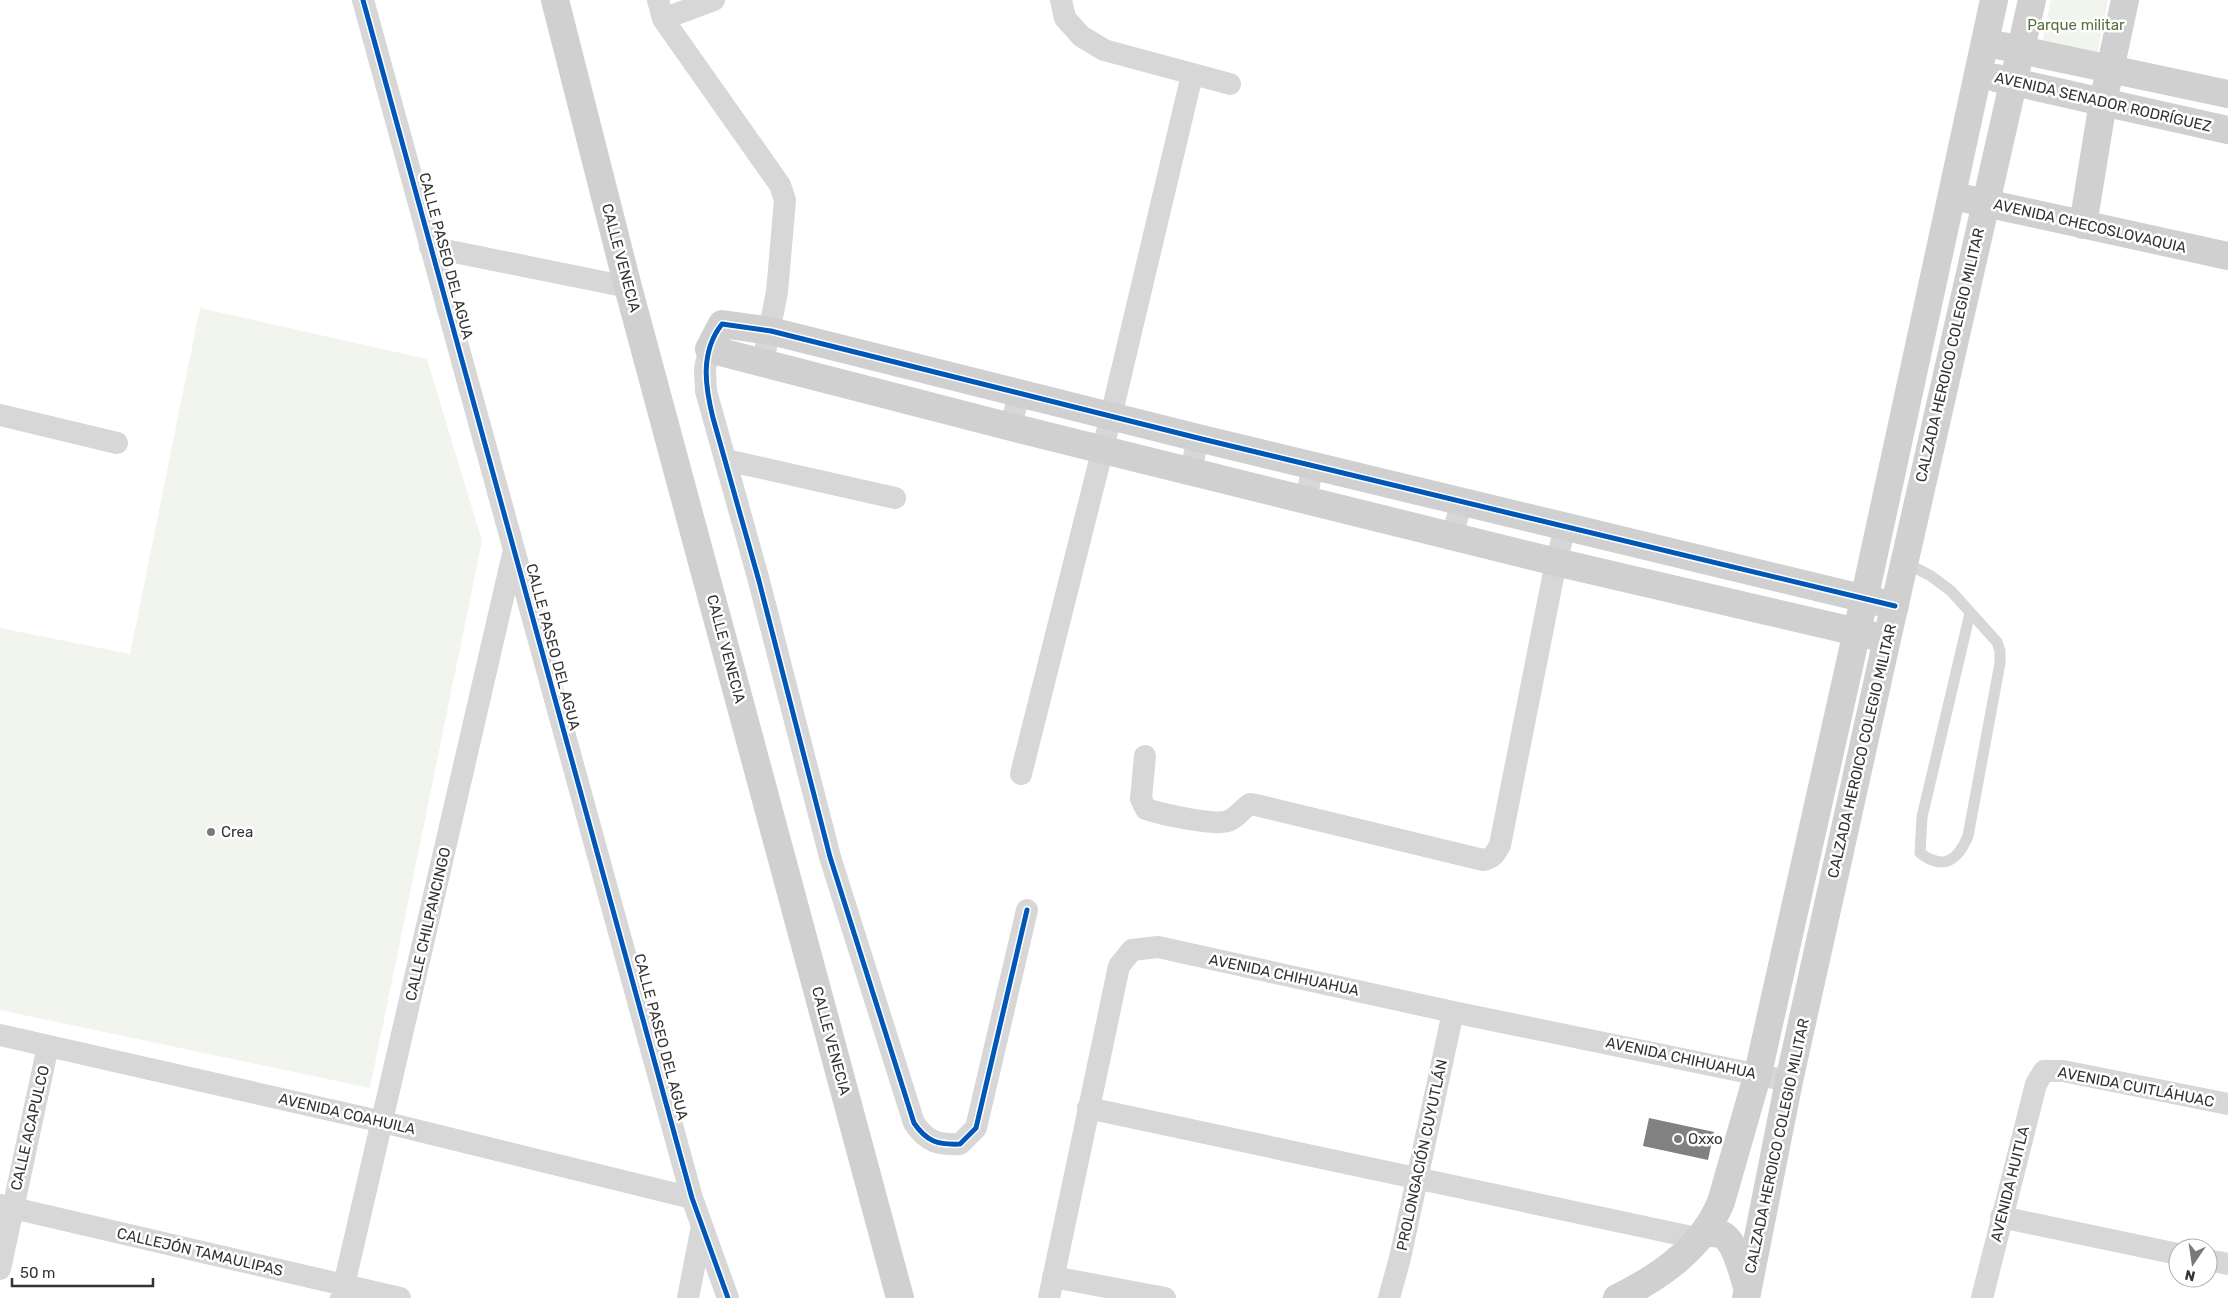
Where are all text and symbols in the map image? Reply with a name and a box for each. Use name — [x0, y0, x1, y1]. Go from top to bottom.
park label: Parque militar — [2027, 16, 2125, 34]
street label: AVENIDA SENADOR RODRÍGUEZ — [1993, 68, 2213, 136]
street label: CALLE PASEO DEL AGUA — [415, 171, 477, 341]
street label: AVENIDA CHECOSLOVAQUIA — [1992, 195, 2188, 257]
street label: CALLE VENECIA — [598, 202, 644, 314]
street label: CALZADA HEROICO COLEGIO MILITAR — [1912, 226, 1988, 484]
street label: CALLE PASEO DEL AGUA — [522, 562, 584, 732]
street label: CALLE VENECIA — [703, 593, 749, 705]
street label: CALZADA HEROICO COLEGIO MILITAR — [1824, 622, 1900, 880]
place label: Crea — [221, 823, 253, 841]
marker: Crea — [205, 826, 217, 838]
street label: CALLE CHILPANCINGO — [402, 845, 454, 1003]
street label: AVENIDA CHIHUAHUA — [1207, 950, 1361, 1000]
street label: CALLE PASEO DEL AGUA — [630, 952, 692, 1122]
street label: CALLE VENECIA — [808, 985, 854, 1097]
street label: CALZADA HEROICO COLEGIO MILITAR — [1741, 1017, 1813, 1275]
street label: AVENIDA CHIHUAHUA — [1604, 1033, 1758, 1083]
street label: PROLONGACIÓN CUYUTLÁN — [1393, 1058, 1451, 1252]
street label: AVENIDA CUITLÁHUAC — [2056, 1063, 2216, 1111]
street label: CALLE ACAPULCO — [7, 1064, 53, 1192]
street label: AVENIDA COAHUILA — [277, 1089, 417, 1139]
street label: AVENIDA HUITLA — [1987, 1124, 2033, 1244]
place label: Oxxo — [1688, 1130, 1723, 1148]
marker: Oxxo — [1672, 1133, 1684, 1145]
street label: CALLEJÓN TAMAULIPAS — [115, 1224, 285, 1280]
north arrow — [2168, 1238, 2218, 1288]
scale bar — [12, 1256, 154, 1288]
text: 50 m — [20, 1264, 55, 1282]
text: N — [2183, 1266, 2197, 1285]

